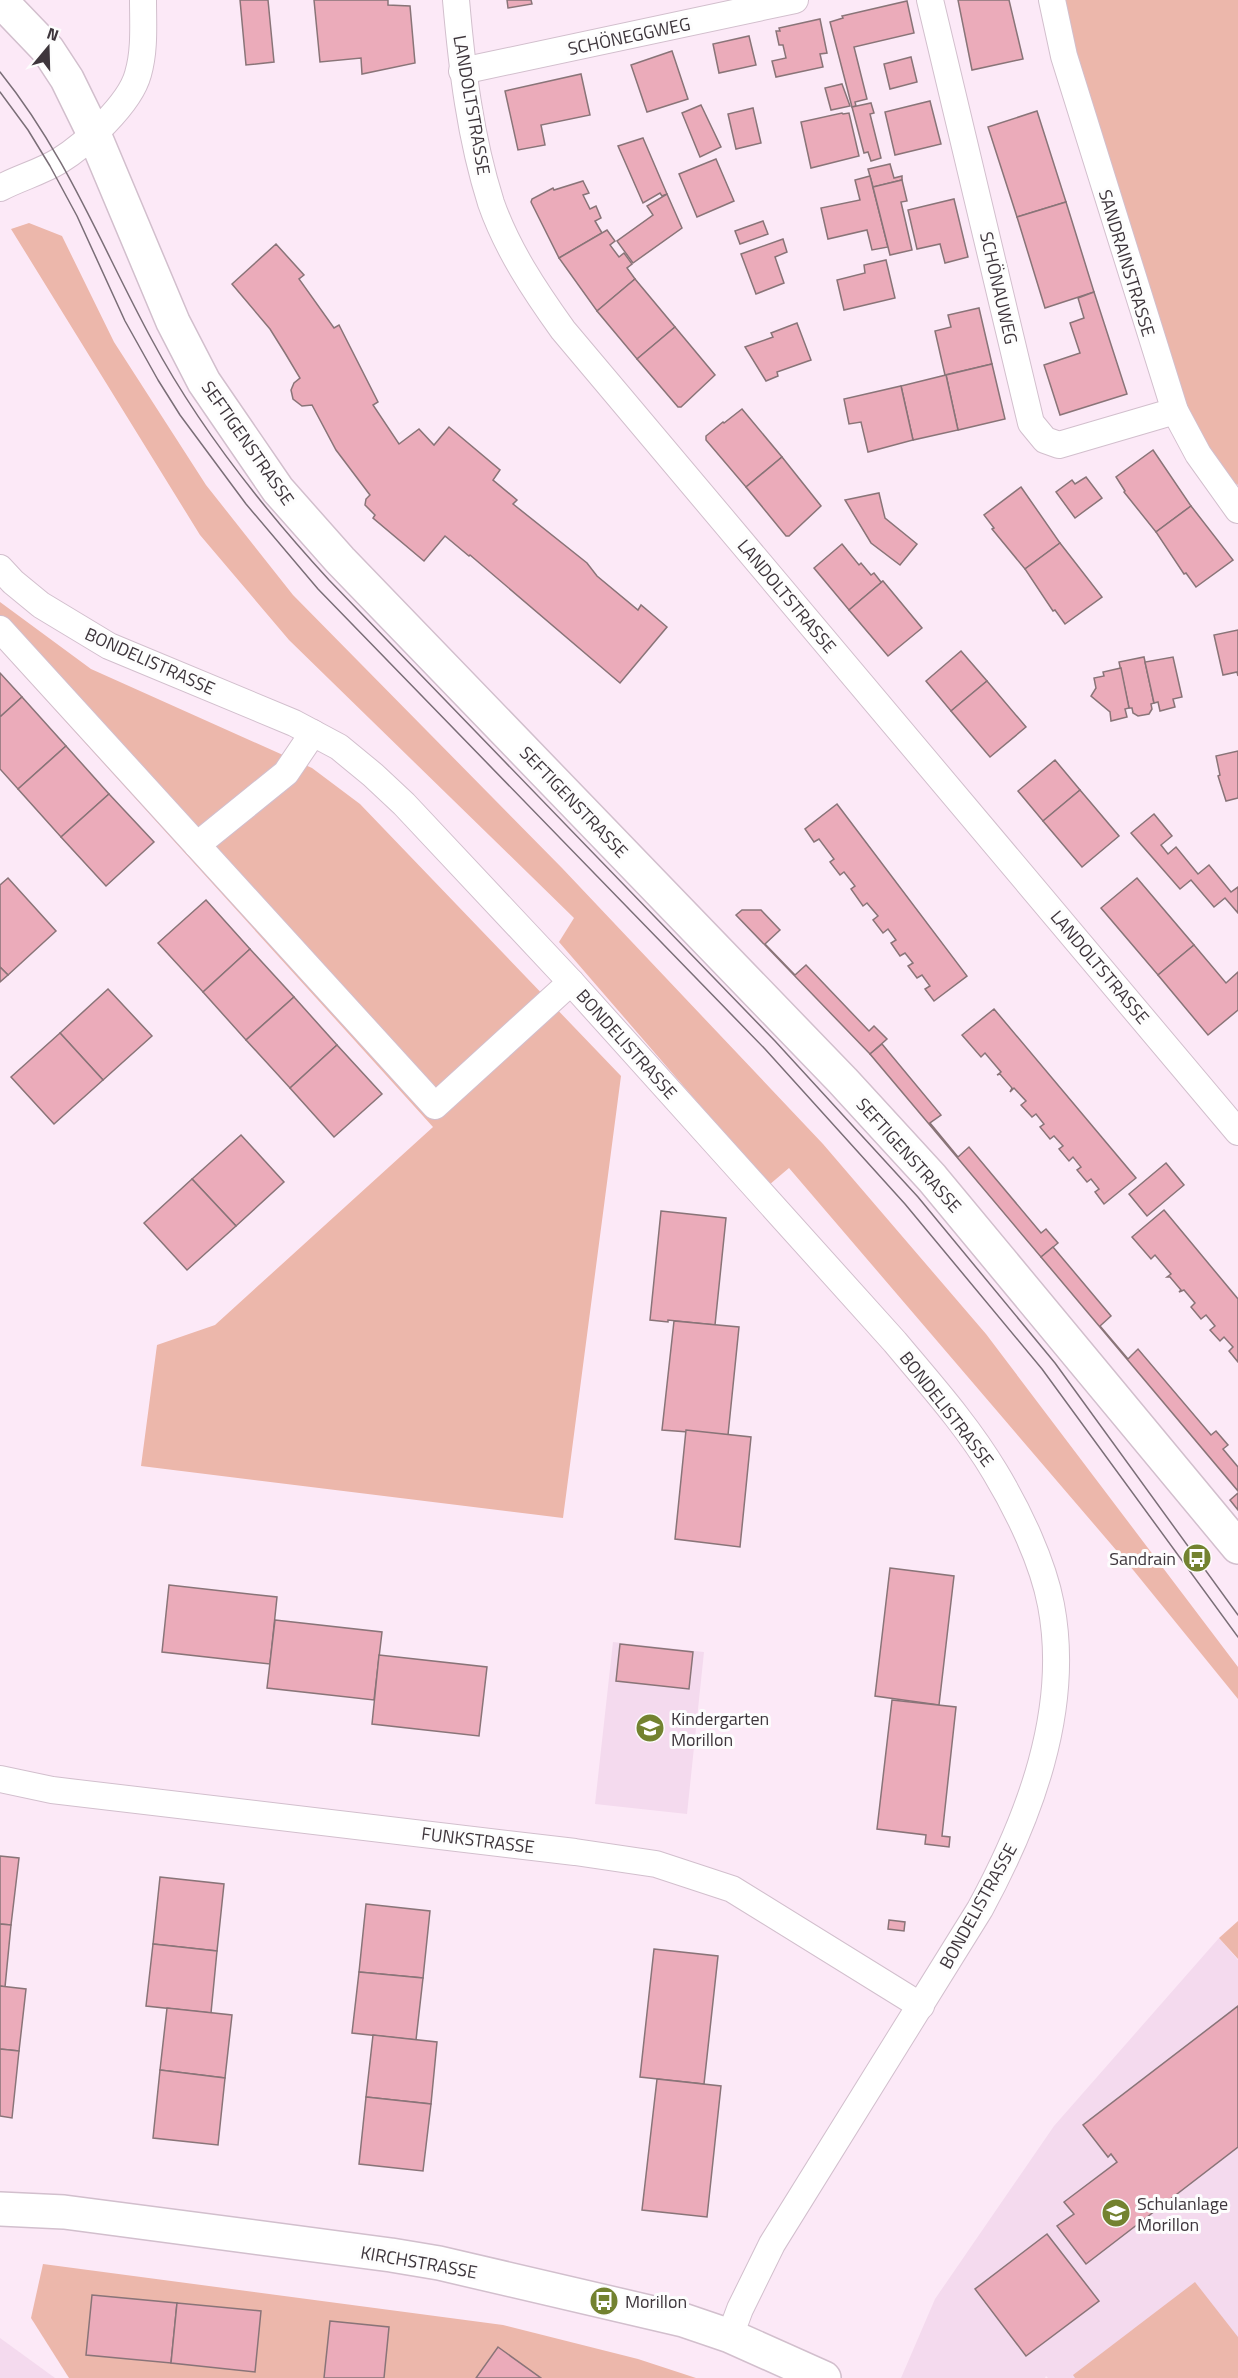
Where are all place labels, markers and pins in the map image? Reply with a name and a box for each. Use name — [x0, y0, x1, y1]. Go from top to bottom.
bus stop icon: Sandrain — [1181, 1542, 1213, 1574]
place label: Sandrain — [1109, 1545, 1176, 1572]
place label: Kindergarten Morillon — [671, 1705, 769, 1753]
school or university icon: Kindergarten Morillon — [634, 1712, 666, 1744]
place label: Schulanlage Morillon — [1137, 2190, 1228, 2238]
school or university icon: Schulanlage Morillon — [1100, 2197, 1132, 2229]
bus stop icon: Morillon — [588, 2285, 620, 2317]
place label: Morillon — [625, 2288, 687, 2315]

